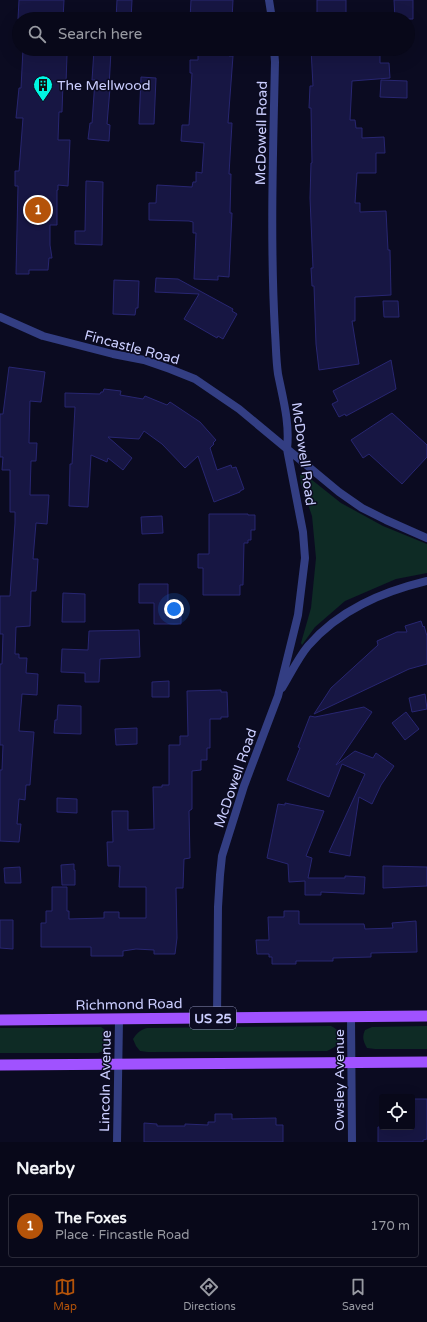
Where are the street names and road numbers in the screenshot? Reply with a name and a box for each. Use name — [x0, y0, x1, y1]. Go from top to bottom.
street label: McDowell Road — [252, 81, 271, 185]
street label: Fincastle Road — [82, 327, 181, 368]
street label: McDowell Road — [288, 401, 319, 507]
street label: McDowell Road — [210, 726, 260, 830]
street label: Richmond Road — [75, 995, 183, 1014]
road number: US 25 — [190, 1007, 236, 1029]
street label: Owsley Avenue — [331, 1029, 348, 1131]
street label: Lincoln Avenue — [96, 1030, 115, 1132]

